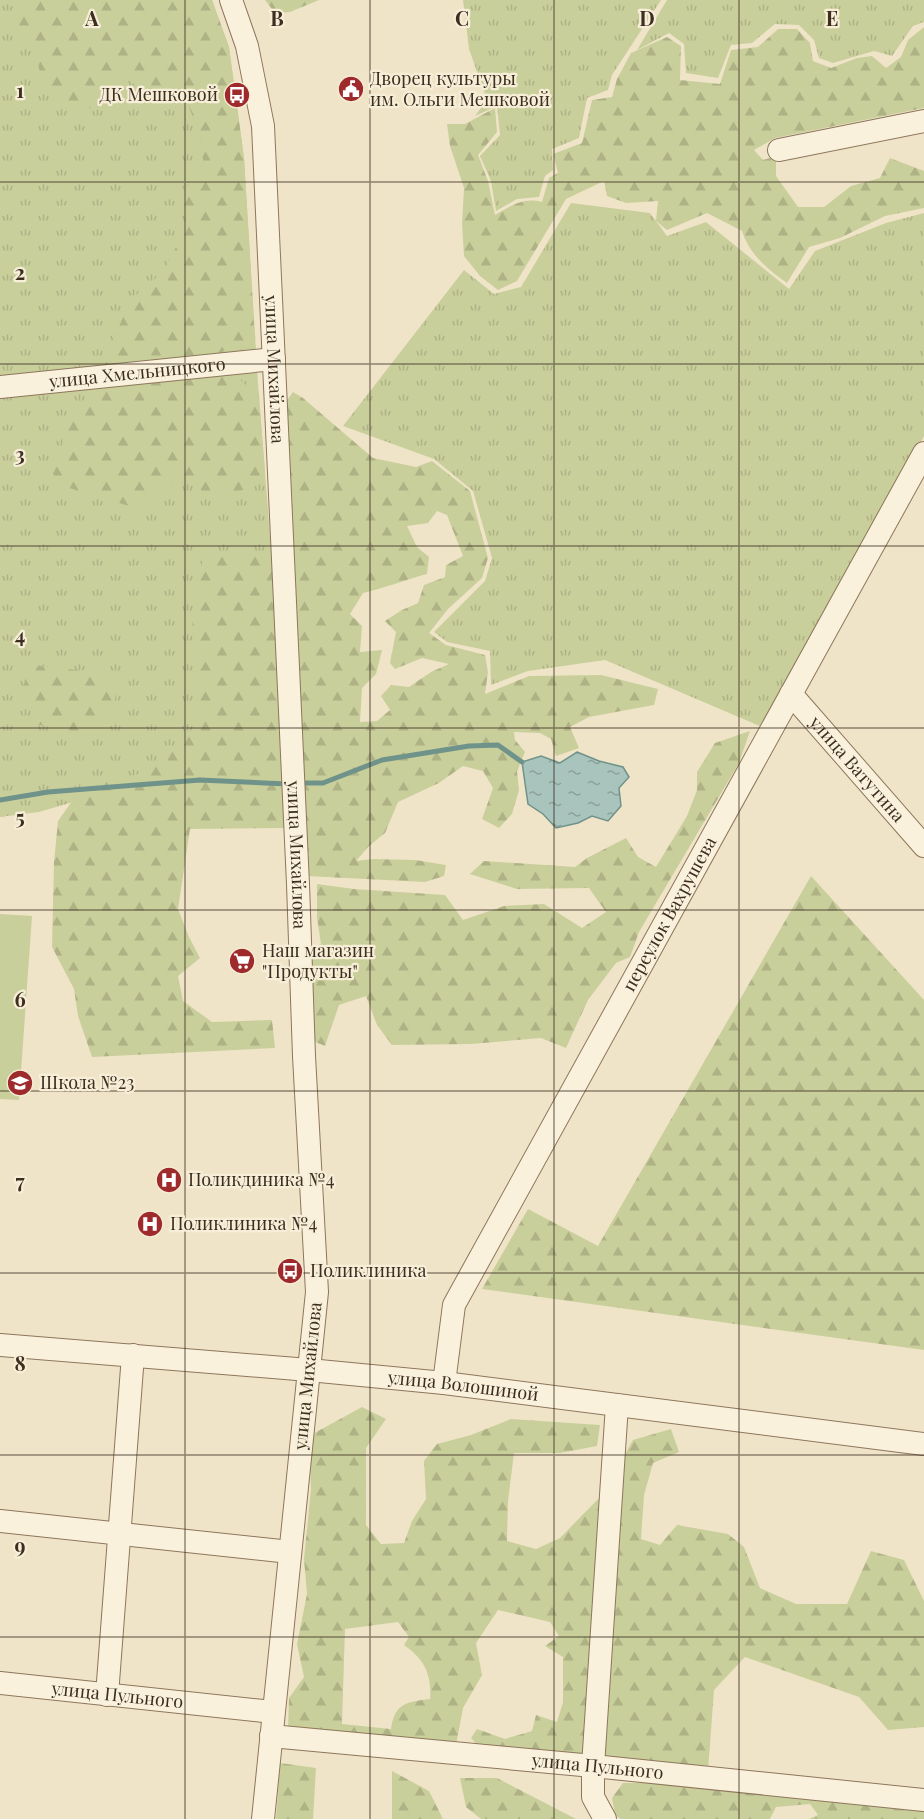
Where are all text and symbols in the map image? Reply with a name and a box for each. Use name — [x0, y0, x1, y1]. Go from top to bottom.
text: A — [84, 4, 99, 31]
text: B — [270, 4, 284, 31]
text: C — [455, 4, 469, 31]
text: D — [639, 4, 655, 31]
text: E — [826, 4, 838, 31]
place label: Дворец культуры им. Ольги Мешковой — [370, 66, 550, 111]
public building icon: Дворец культуры им. Ольги Мешковой — [336, 74, 366, 104]
text: 1 — [16, 76, 24, 103]
bus stop icon: ДК Мешковой — [222, 80, 252, 110]
place label: ДК Мешковой — [99, 82, 218, 106]
text: 2 — [15, 258, 25, 285]
street label: улица Михайлова — [260, 294, 291, 444]
street label: улица Хмельницкого — [47, 351, 227, 393]
text: 3 — [15, 440, 25, 467]
text: 4 — [15, 621, 25, 648]
street label: улица Ватутина — [804, 710, 911, 827]
street label: улица Михайлова — [282, 779, 313, 930]
text: 5 — [15, 803, 25, 830]
street label: переулок Вахрушева — [616, 832, 721, 995]
place label: Наш магазин "Продукты" — [262, 938, 374, 983]
supermarket icon: Наш магазин "Продукты" — [227, 946, 257, 976]
text: 6 — [14, 985, 26, 1012]
school or university icon: Школа №23 — [5, 1068, 35, 1098]
place label: Школа №23 — [40, 1070, 134, 1094]
hospital icon: Поликдиника №4 — [154, 1165, 184, 1195]
text: 7 — [15, 1167, 25, 1194]
place label: Поликдиника №4 — [188, 1167, 335, 1191]
hospital icon: Поликлиника №4 — [135, 1209, 165, 1239]
place label: Поликлиника №4 — [170, 1211, 317, 1235]
bus stop icon: Поликлиника — [275, 1256, 305, 1286]
place label: Поликлиника — [310, 1258, 427, 1282]
street label: улица Михайлова — [287, 1301, 327, 1452]
text: 8 — [14, 1349, 26, 1376]
street label: улица Волошиной — [386, 1365, 540, 1406]
text: 9 — [14, 1531, 26, 1558]
street label: улица Пульного — [49, 1675, 185, 1713]
street label: улица Пульного — [530, 1747, 665, 1784]

